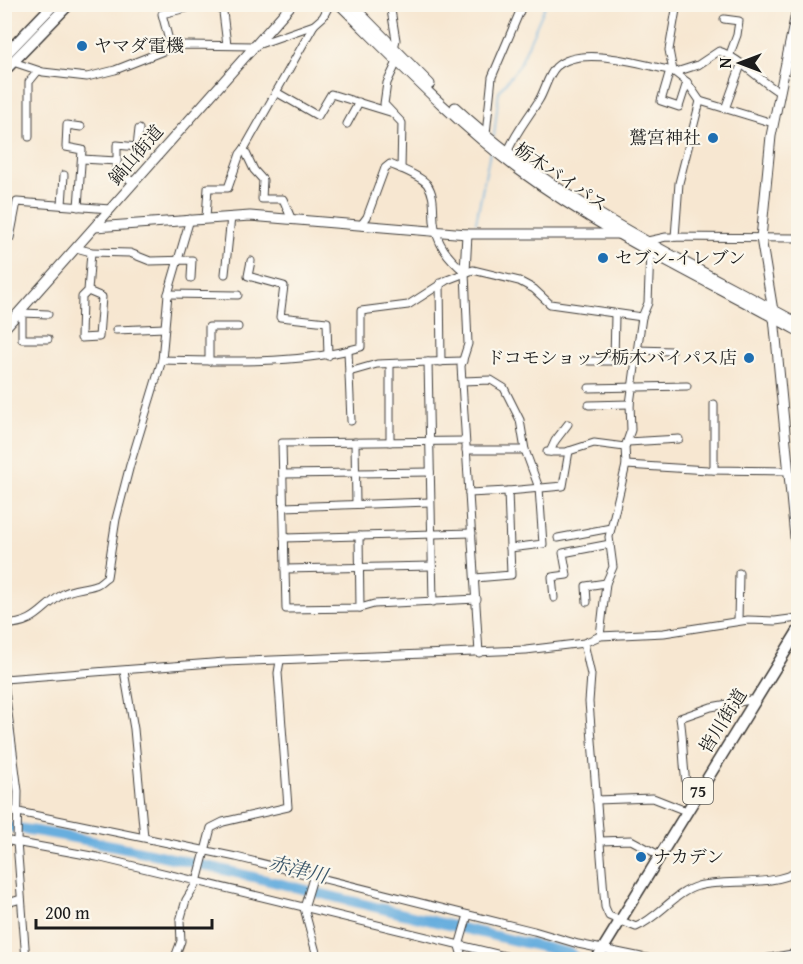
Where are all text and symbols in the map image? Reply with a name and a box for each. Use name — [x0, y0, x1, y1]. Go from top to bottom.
place label: ヤマダ電機 — [94, 32, 184, 59]
north arrow — [710, 33, 770, 93]
marker: ヤマダ電機 — [75, 39, 89, 53]
text: N — [713, 57, 737, 68]
street label: 鍋山街道 — [102, 119, 169, 191]
place label: 鷲宮神社 — [629, 124, 701, 151]
marker: 鷲宮神社 — [706, 131, 720, 145]
street label: 栃木バイパス — [509, 135, 613, 218]
place label: セブン-イレブン — [615, 244, 746, 271]
marker: セブン-イレブン — [596, 251, 610, 265]
place label: ドコモショップ栃木バイパス店 — [486, 344, 737, 371]
marker: ドコモショップ栃木バイパス店 — [742, 351, 756, 365]
street label: 皆川街道 — [692, 683, 753, 758]
road number: 75 — [683, 778, 713, 804]
place label: ナカデン — [653, 843, 724, 870]
water label: 赤津川 — [266, 847, 333, 890]
marker: ナカデン — [634, 850, 648, 864]
scale bar — [36, 892, 212, 930]
text: 200 m — [45, 899, 90, 926]

